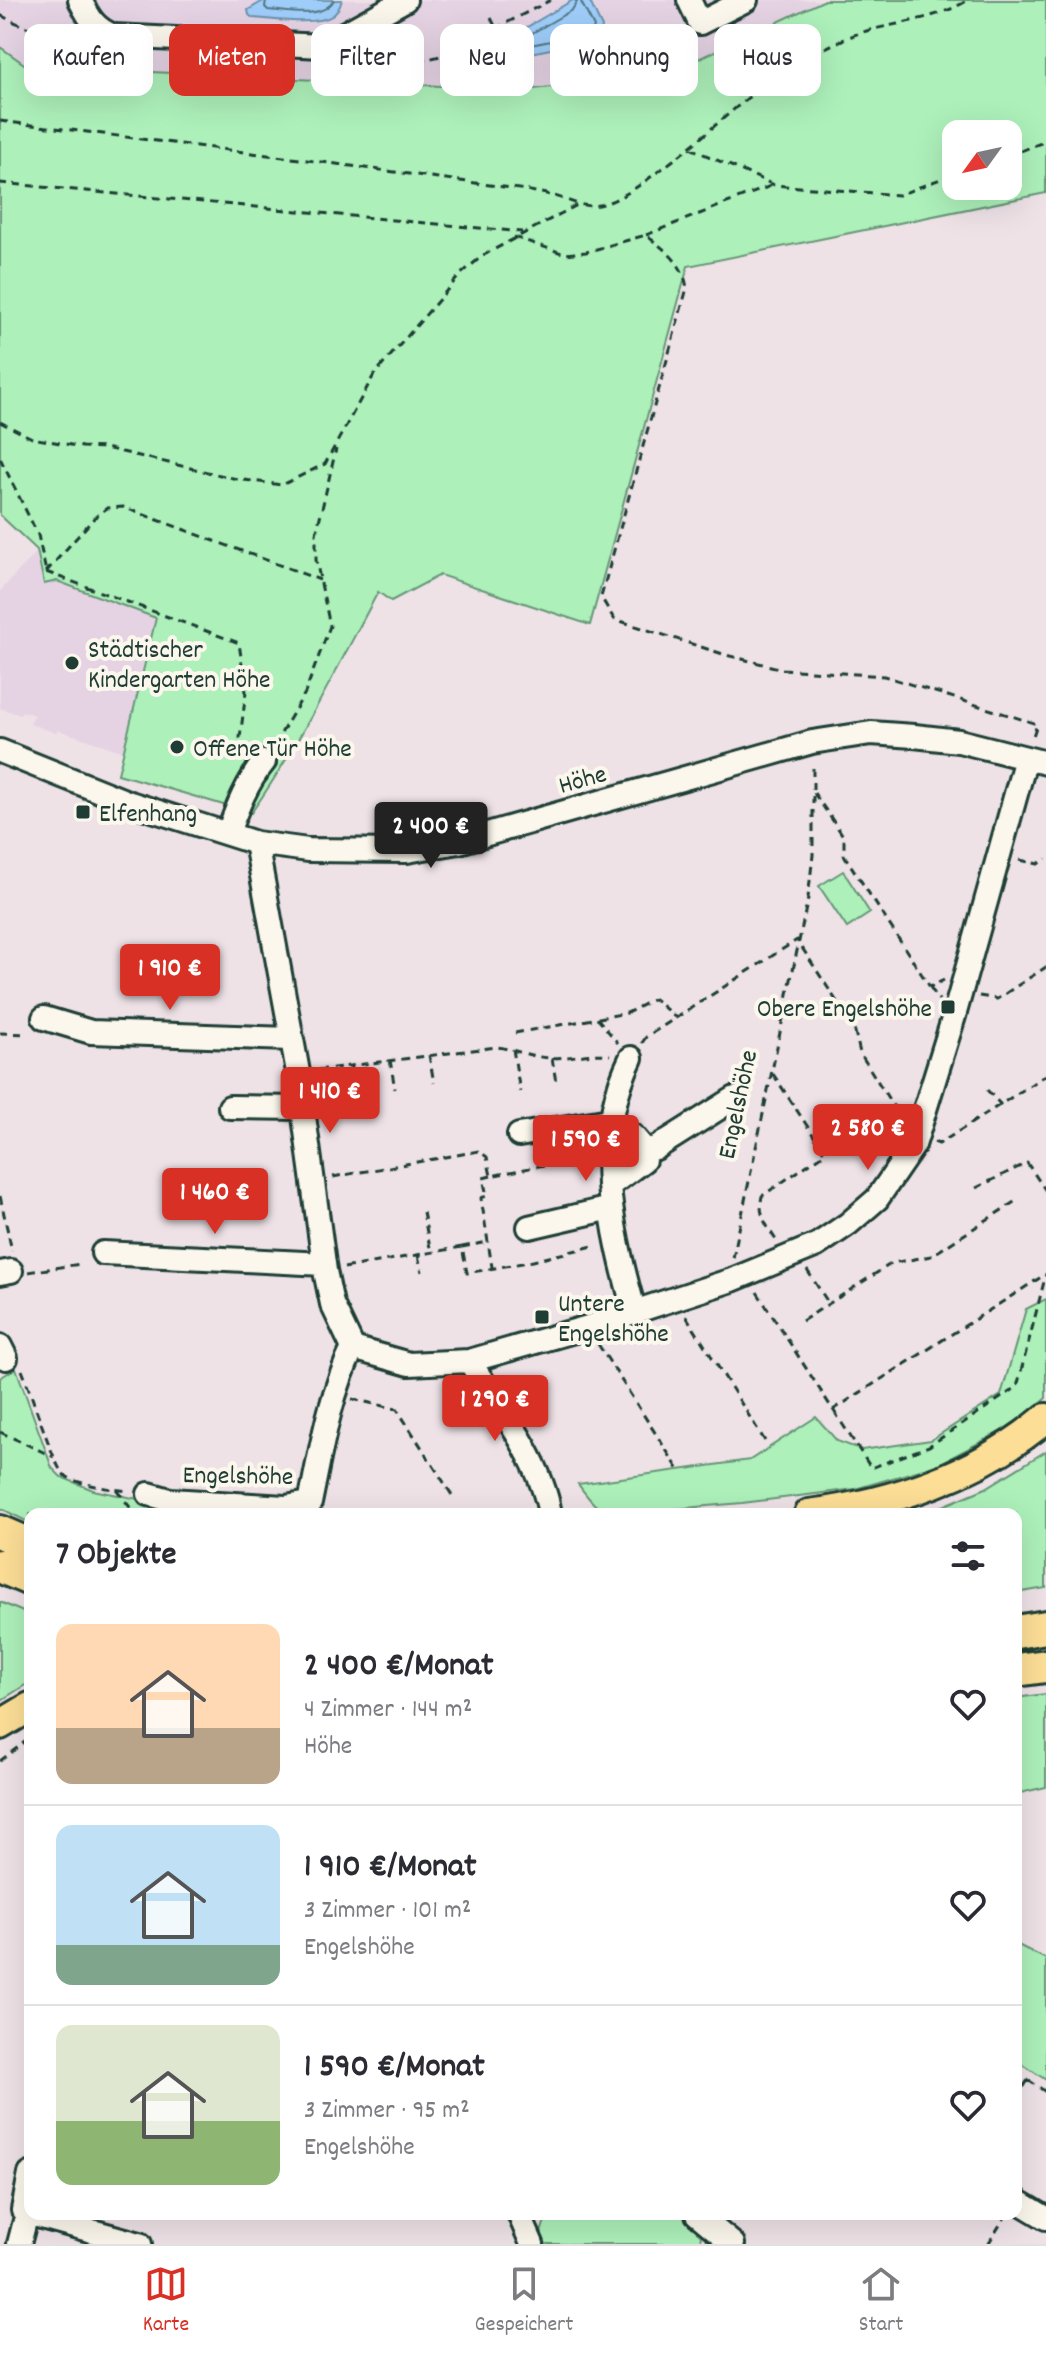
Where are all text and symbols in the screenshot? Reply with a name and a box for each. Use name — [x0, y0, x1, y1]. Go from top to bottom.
chip: Kaufen — [24, 24, 153, 96]
chip: Mieten — [169, 24, 295, 96]
chip: Filter — [311, 24, 424, 96]
chip: Neu — [440, 24, 534, 96]
chip: Wohnung — [550, 24, 698, 96]
chip: Haus — [714, 24, 821, 96]
north arrow — [942, 120, 1022, 200]
map controls — [942, 120, 1022, 200]
place label: Städtischer Kindergarten Höhe — [88, 633, 271, 700]
marker: Städtischer Kindergarten Höhe — [63, 654, 81, 672]
place label: Offene Tür Höhe — [193, 732, 352, 769]
marker: Offene Tür Höhe — [168, 738, 186, 756]
street label: Höhe — [555, 757, 611, 806]
place label: Elfenhang — [99, 797, 197, 834]
pin: 2 400 € — [357, 802, 505, 870]
marker: Elfenhang — [74, 803, 92, 821]
text: 2 400 € — [393, 809, 469, 846]
pin: 1 910 € — [96, 944, 244, 1012]
text: 1 910 € — [138, 951, 202, 988]
place label: Obere Engelshöhe — [757, 992, 932, 1029]
marker: Obere Engelshöhe — [939, 998, 957, 1016]
street label: Engelshöhe — [710, 1047, 769, 1163]
pin: 1 410 € — [256, 1067, 404, 1135]
text: 1 410 € — [299, 1074, 361, 1111]
pin: 2 580 € — [794, 1104, 942, 1172]
text: 2 580 € — [831, 1111, 905, 1148]
pin: 1 590 € — [512, 1115, 660, 1183]
text: 1 590 € — [551, 1122, 621, 1159]
pin: 1 460 € — [141, 1168, 289, 1236]
text: 1 460 € — [180, 1175, 250, 1212]
place label: Untere Engelshöhe — [558, 1287, 669, 1354]
marker: Untere Engelshöhe — [533, 1308, 551, 1326]
pin: 1 290 € — [421, 1375, 569, 1443]
text: 1 290 € — [460, 1382, 530, 1419]
street label: Engelshöhe — [182, 1458, 294, 1497]
text: 7 Objekte — [56, 1532, 176, 1581]
icon: filters — [946, 1534, 990, 1578]
text: 2 400 €/Monat — [304, 1643, 494, 1692]
icon: home — [120, 1656, 216, 1752]
icon: heart — [946, 1682, 990, 1726]
text: 4 Zimmer · 144 m² — [304, 1692, 472, 1729]
text: Höhe — [304, 1729, 352, 1766]
text: 1 910 €/Monat — [304, 1844, 476, 1893]
icon: home — [120, 1857, 216, 1953]
icon: heart — [946, 1883, 990, 1927]
text: 3 Zimmer · 101 m² — [304, 1893, 471, 1930]
text: Engelshöhe — [304, 1930, 415, 1967]
text: 1 590 €/Monat — [304, 2044, 485, 2093]
icon: home — [120, 2057, 216, 2153]
icon: heart — [946, 2083, 990, 2127]
text: 3 Zimmer · 95 m² — [304, 2093, 470, 2130]
text: Engelshöhe — [304, 2130, 415, 2167]
tab: Karte — [143, 2262, 189, 2341]
tab: Gespeichert — [475, 2262, 573, 2341]
tab: Start — [859, 2262, 903, 2341]

